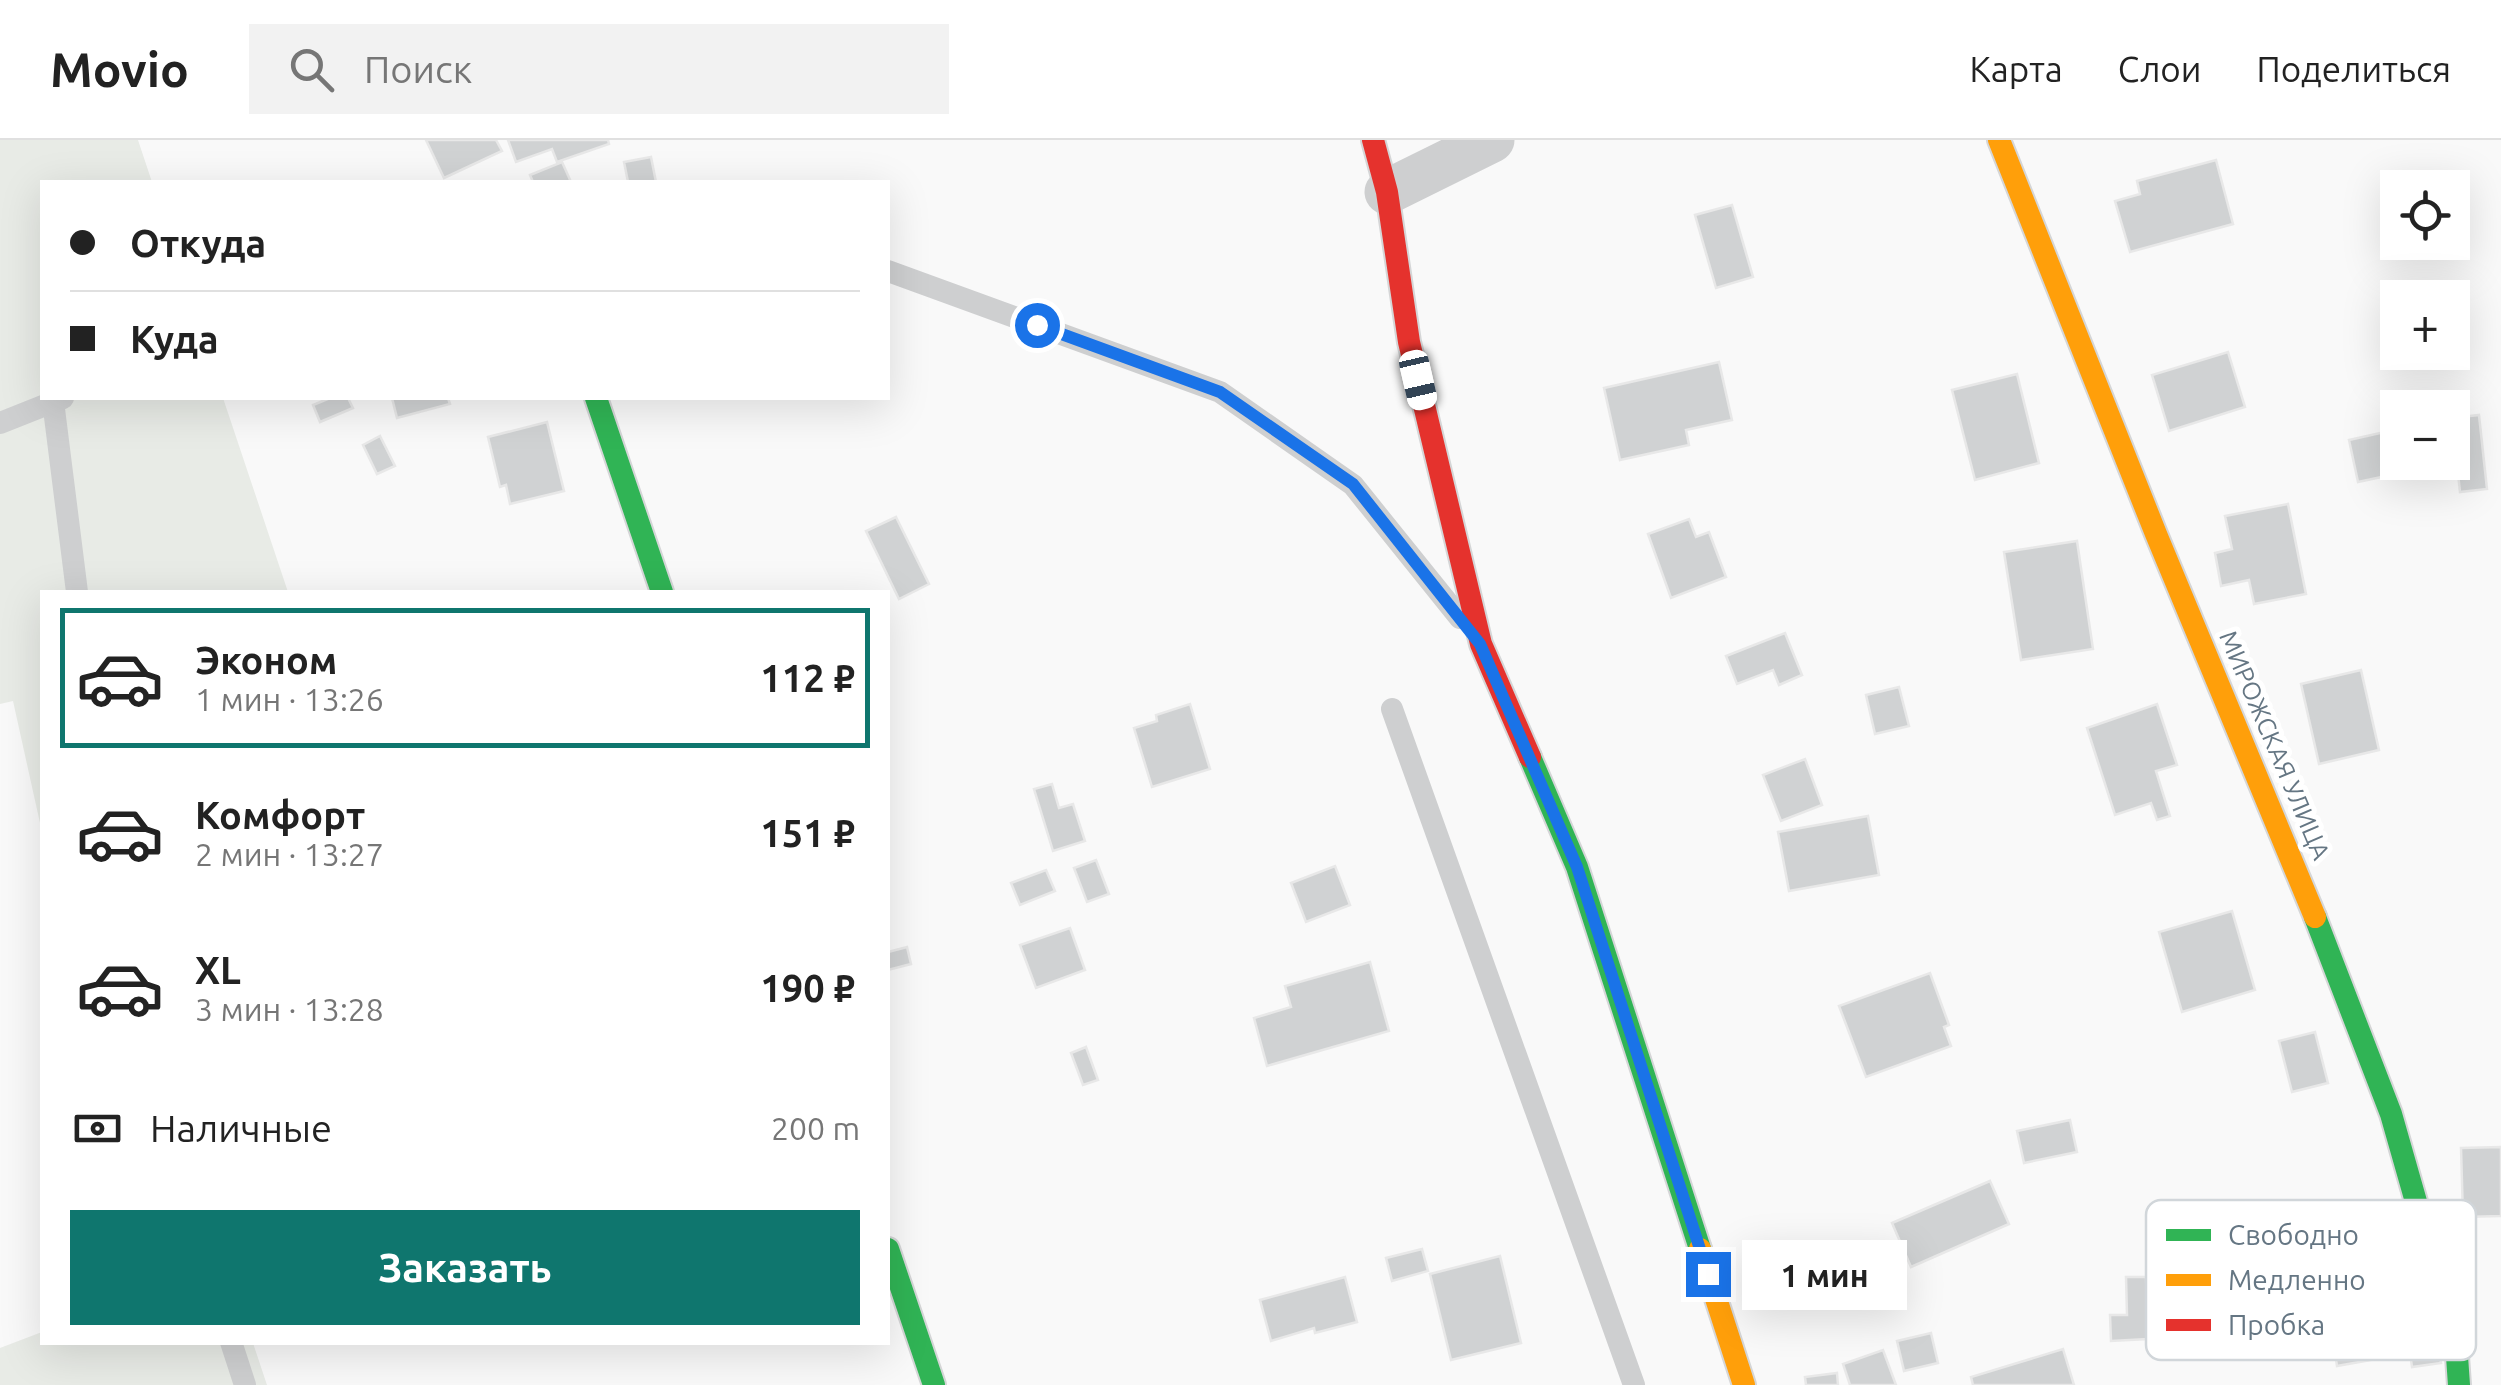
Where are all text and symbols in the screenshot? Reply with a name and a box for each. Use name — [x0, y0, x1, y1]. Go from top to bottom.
search box — [249, 24, 949, 114]
text: Movio — [50, 42, 189, 96]
icon: search — [284, 42, 339, 97]
text: Поиск — [364, 48, 472, 90]
text: Карта — [1969, 49, 2063, 89]
text: Слои — [2118, 49, 2202, 89]
text: Поделиться — [2257, 49, 2451, 89]
map controls — [2380, 170, 2470, 480]
button: locate — [2380, 170, 2470, 260]
text: Откуда — [130, 222, 266, 264]
button: + — [2380, 280, 2470, 370]
route start — [1015, 303, 1060, 348]
text: Куда — [130, 318, 219, 360]
car — [1397, 347, 1439, 413]
button: − — [2380, 390, 2470, 480]
street label: МИРОЖСКАЯ УЛИЦА — [2214, 626, 2336, 864]
icon: car — [75, 633, 165, 723]
text: Эконом — [195, 639, 337, 681]
text: 112 ₽ — [760, 657, 855, 699]
text: 1 мин · 13:26 — [195, 681, 384, 717]
icon: car — [75, 788, 165, 878]
text: Комфорт — [195, 794, 365, 836]
text: 151 ₽ — [760, 812, 855, 854]
text: 2 мин · 13:27 — [195, 836, 384, 872]
icon: car — [75, 943, 165, 1033]
text: XL — [195, 949, 241, 991]
text: 190 ₽ — [760, 967, 855, 1009]
text: 3 мин · 13:28 — [195, 991, 384, 1027]
icon: cash — [70, 1101, 125, 1156]
text: Наличные — [150, 1107, 332, 1149]
text: 200 m — [771, 1110, 860, 1146]
legend — [2146, 1200, 2476, 1360]
button: Заказать — [70, 1210, 860, 1325]
text: Свободно — [2228, 1219, 2359, 1250]
callout: 1 мин — [1743, 1239, 1908, 1309]
route end — [1686, 1252, 1731, 1297]
text: 1 мин — [1780, 1257, 1869, 1293]
text: Медленно — [2228, 1264, 2366, 1295]
text: Пробка — [2228, 1309, 2325, 1340]

